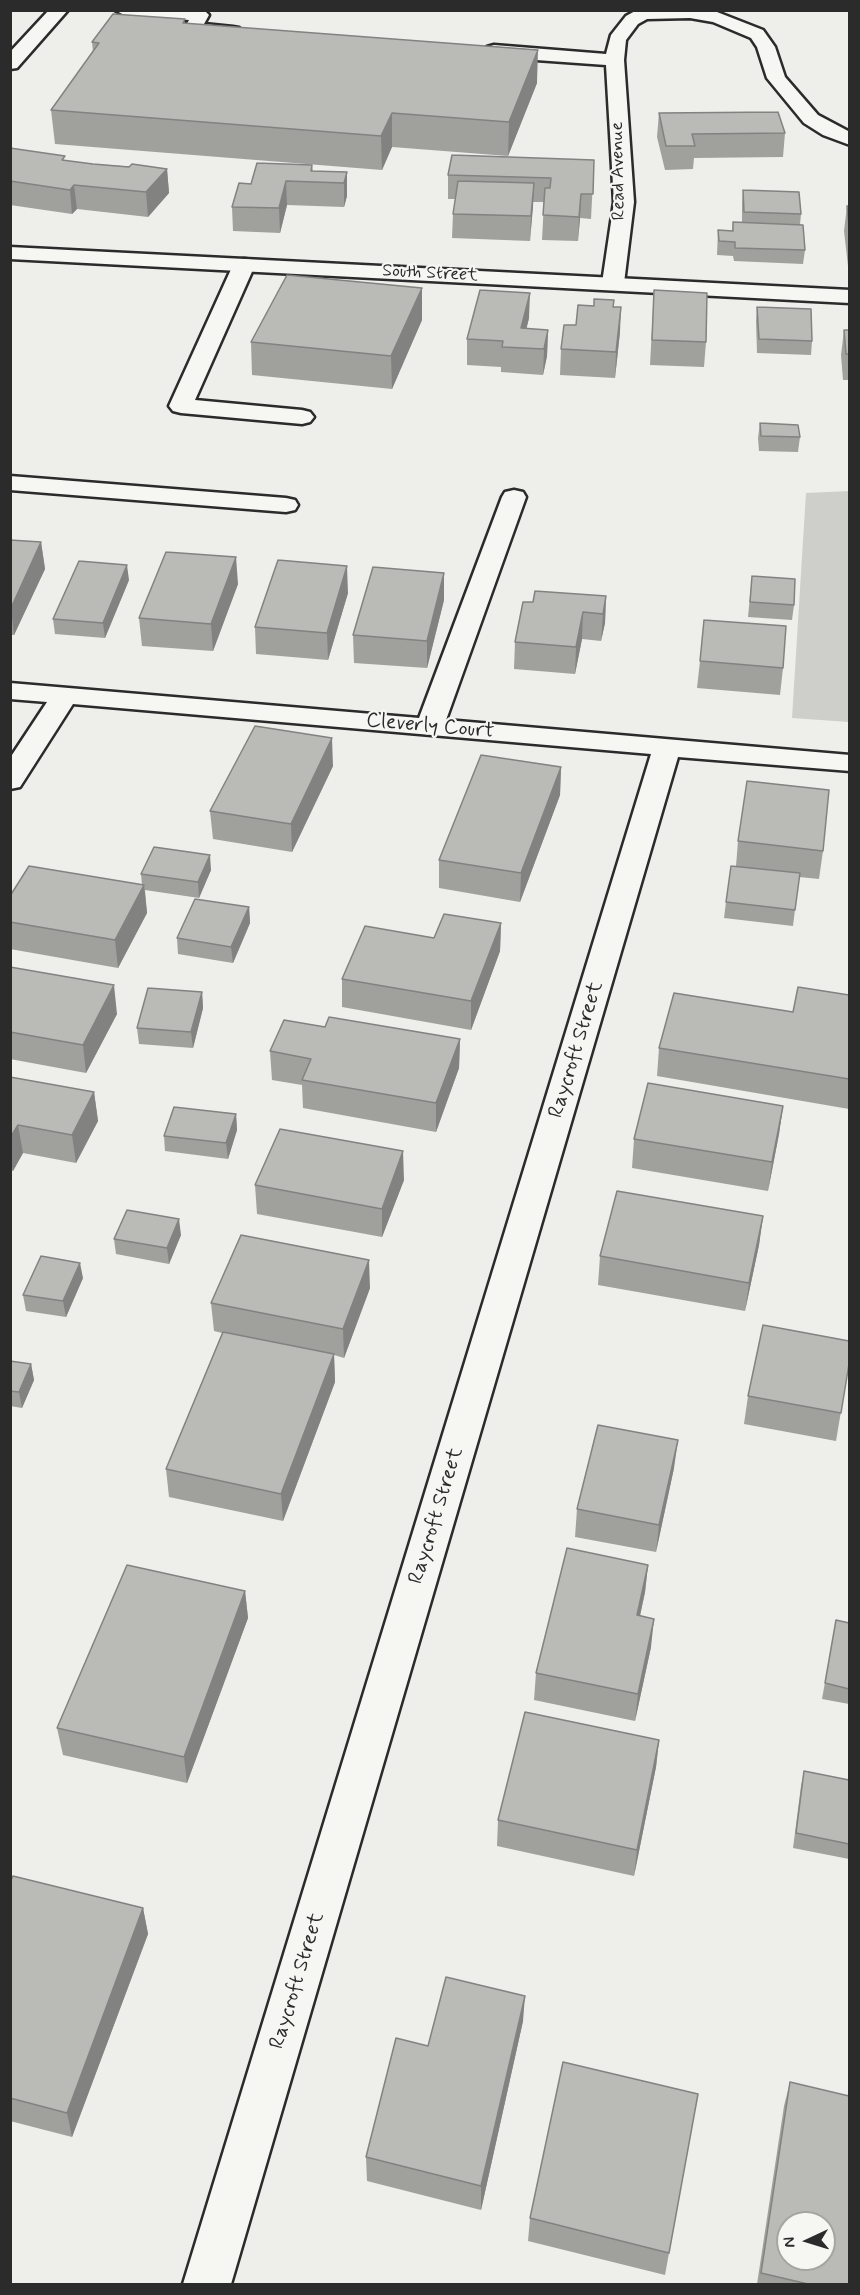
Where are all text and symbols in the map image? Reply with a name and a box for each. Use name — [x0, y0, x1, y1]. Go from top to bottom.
street label: Read Avenue — [607, 122, 631, 220]
street label: South Street — [382, 261, 478, 287]
street label: Cleverly Court — [365, 709, 495, 745]
street label: Raycroft Street — [544, 979, 610, 1121]
street label: Raycroft Street — [404, 1445, 470, 1587]
street label: Raycroft Street — [265, 1910, 331, 2052]
north arrow — [776, 2211, 836, 2271]
text: N — [779, 2236, 800, 2248]

